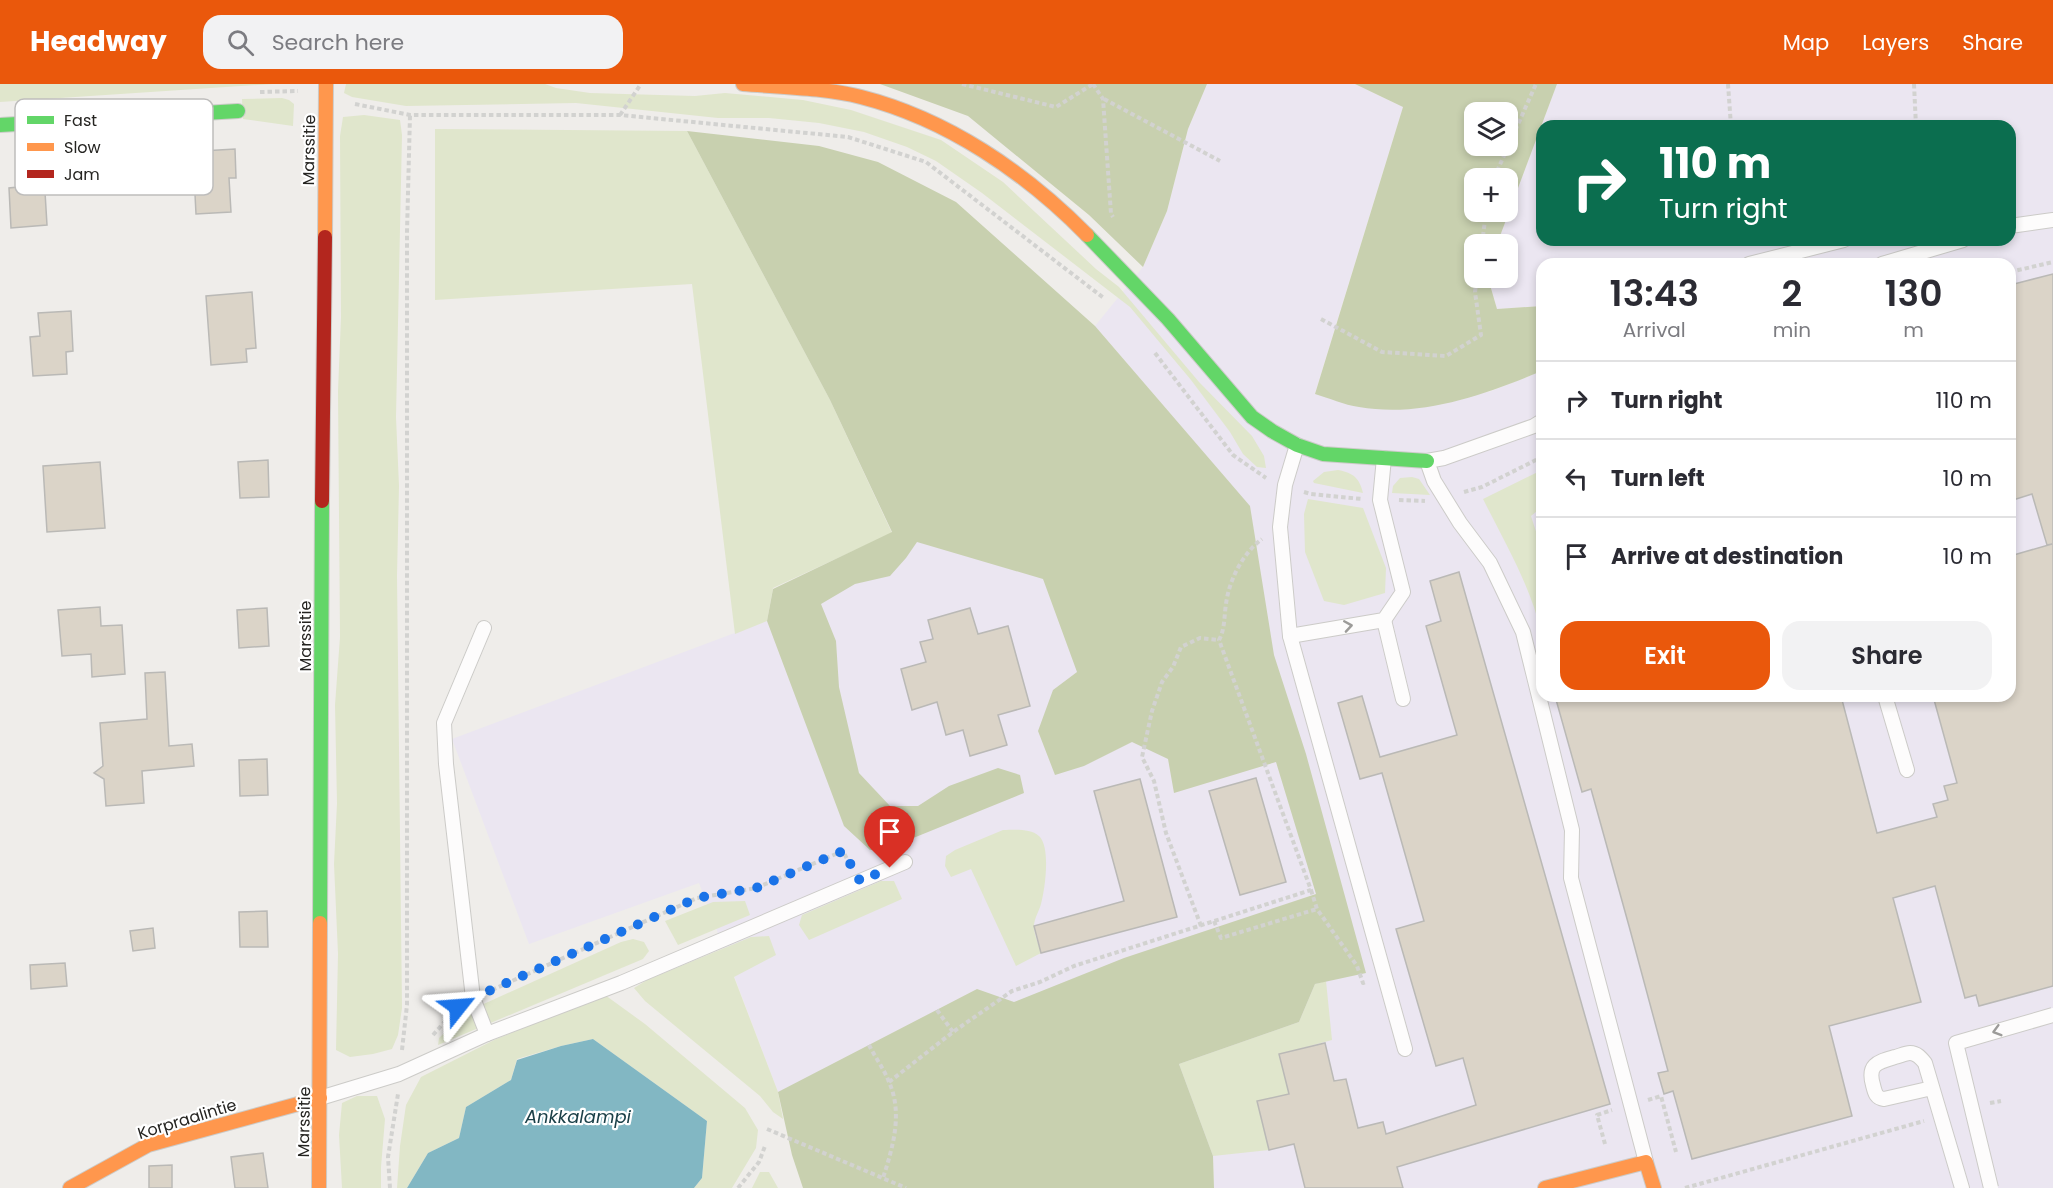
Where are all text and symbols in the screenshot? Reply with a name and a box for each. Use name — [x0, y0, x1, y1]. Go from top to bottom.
search box — [203, 15, 623, 69]
text: Headway — [30, 22, 167, 61]
icon: search — [224, 26, 257, 59]
text: Search here — [272, 27, 404, 58]
text: Map — [1783, 28, 1829, 57]
text: Layers — [1862, 28, 1929, 57]
text: Share — [1962, 28, 2023, 57]
legend — [15, 99, 213, 195]
map controls — [1464, 102, 1518, 288]
button: layers — [1464, 102, 1518, 156]
text: Fast — [64, 109, 97, 132]
street label: Marssitie — [297, 114, 321, 186]
text: 110 m — [1659, 134, 1771, 193]
text: Slow — [64, 136, 101, 159]
icon: right — [1560, 144, 1638, 222]
text: Jam — [64, 163, 100, 186]
button: + — [1464, 168, 1518, 222]
text: Turn right — [1659, 190, 1788, 227]
button: − — [1464, 234, 1518, 288]
text: 13:43 — [1610, 268, 1699, 319]
text: 2 — [1781, 268, 1802, 319]
text: 130 — [1885, 268, 1942, 319]
text: Arrival — [1623, 316, 1686, 344]
text: min — [1773, 316, 1811, 344]
text: m — [1903, 316, 1924, 344]
icon: right — [1560, 384, 1593, 417]
text: Turn right — [1611, 385, 1722, 416]
text: 110 m — [1936, 385, 1992, 416]
icon: left — [1560, 462, 1593, 495]
text: Turn left — [1611, 463, 1705, 494]
text: 10 m — [1943, 463, 1992, 494]
icon: arrive — [1560, 540, 1593, 573]
text: Arrive at destination — [1611, 541, 1843, 572]
text: 10 m — [1943, 541, 1992, 572]
street label: Marssitie — [294, 600, 317, 671]
one-way arrow — [1343, 621, 1353, 633]
button: Exit — [1560, 621, 1770, 690]
button: Share — [1782, 621, 1992, 690]
pin — [864, 806, 915, 868]
icon: arrive — [873, 815, 906, 848]
position arrow — [426, 975, 490, 1039]
one-way arrow — [1992, 1024, 2003, 1036]
street label: Marssitie — [292, 1086, 316, 1158]
street label: Korpraalintie — [135, 1093, 239, 1145]
water label: Ankkalampi — [524, 1104, 632, 1129]

